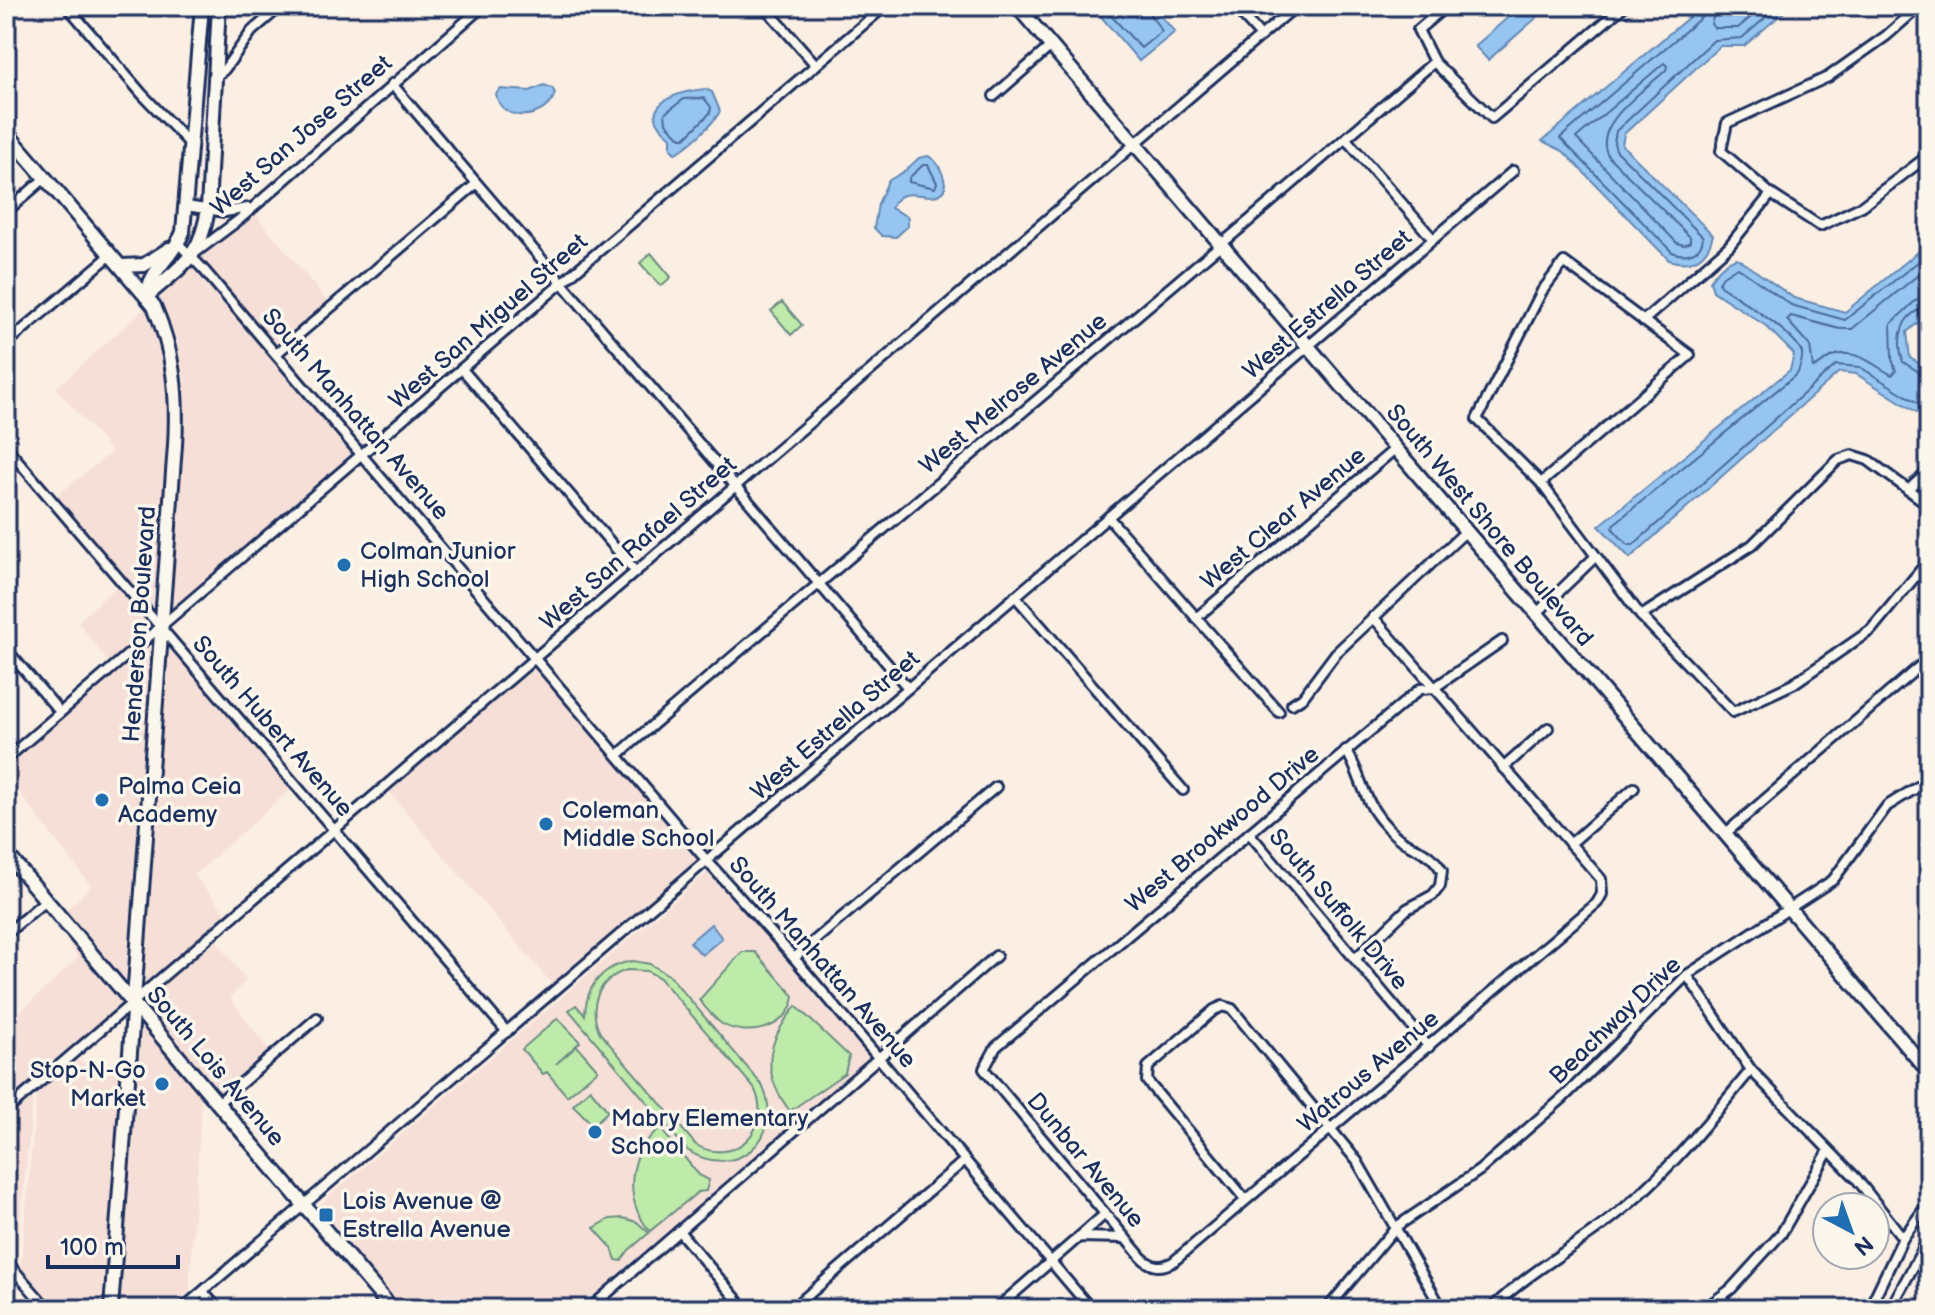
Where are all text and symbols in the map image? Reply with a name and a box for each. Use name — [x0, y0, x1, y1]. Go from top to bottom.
street label: West San Jose Street — [205, 48, 398, 222]
street label: West Estrella Street — [1237, 223, 1418, 386]
street label: West San Miguel Street — [383, 227, 594, 415]
street label: South Manhattan Avenue — [256, 302, 456, 526]
street label: West Melrose Avenue — [914, 307, 1113, 480]
street label: South West Shore Boulevard — [1380, 398, 1599, 652]
street label: West Clear Avenue — [1195, 441, 1372, 596]
street label: West San Rafael Street — [534, 450, 743, 636]
street label: Henderson Boulevard — [117, 505, 162, 743]
place label: Colman Junior High School — [360, 537, 516, 594]
marker: Colman Junior High School — [335, 556, 353, 574]
street label: South Hubert Avenue — [186, 630, 359, 823]
street label: West Estrella Street — [745, 644, 926, 807]
street label: West Brookwood Drive — [1120, 740, 1325, 919]
place label: Palma Ceia Academy — [118, 772, 241, 829]
marker: Palma Ceia Academy — [93, 791, 111, 809]
place label: Coleman Middle School — [562, 796, 714, 853]
marker: Coleman Middle School — [537, 815, 555, 833]
street label: South Suffolk Drive — [1263, 823, 1415, 996]
street label: South Manhattan Avenue — [723, 850, 923, 1074]
street label: Beachway Drive — [1543, 950, 1687, 1090]
street label: South Lois Avenue — [140, 981, 291, 1152]
street label: Watrous Avenue — [1292, 1004, 1445, 1139]
place label: Stop-N-Go Market — [30, 1056, 147, 1113]
marker: Stop-N-Go Market — [153, 1075, 171, 1093]
street label: Dunbar Avenue — [1021, 1087, 1151, 1234]
place label: Mabry Elementary School — [611, 1104, 808, 1161]
marker: Mabry Elementary School — [586, 1123, 604, 1141]
place label: Lois Avenue @ Estrella Avenue — [342, 1187, 511, 1244]
north arrow — [1811, 1191, 1891, 1271]
marker: Lois Avenue @ Estrella Avenue — [317, 1206, 335, 1224]
scale bar — [48, 1219, 178, 1269]
text: N — [1848, 1229, 1878, 1261]
text: 100 m — [60, 1233, 124, 1262]

